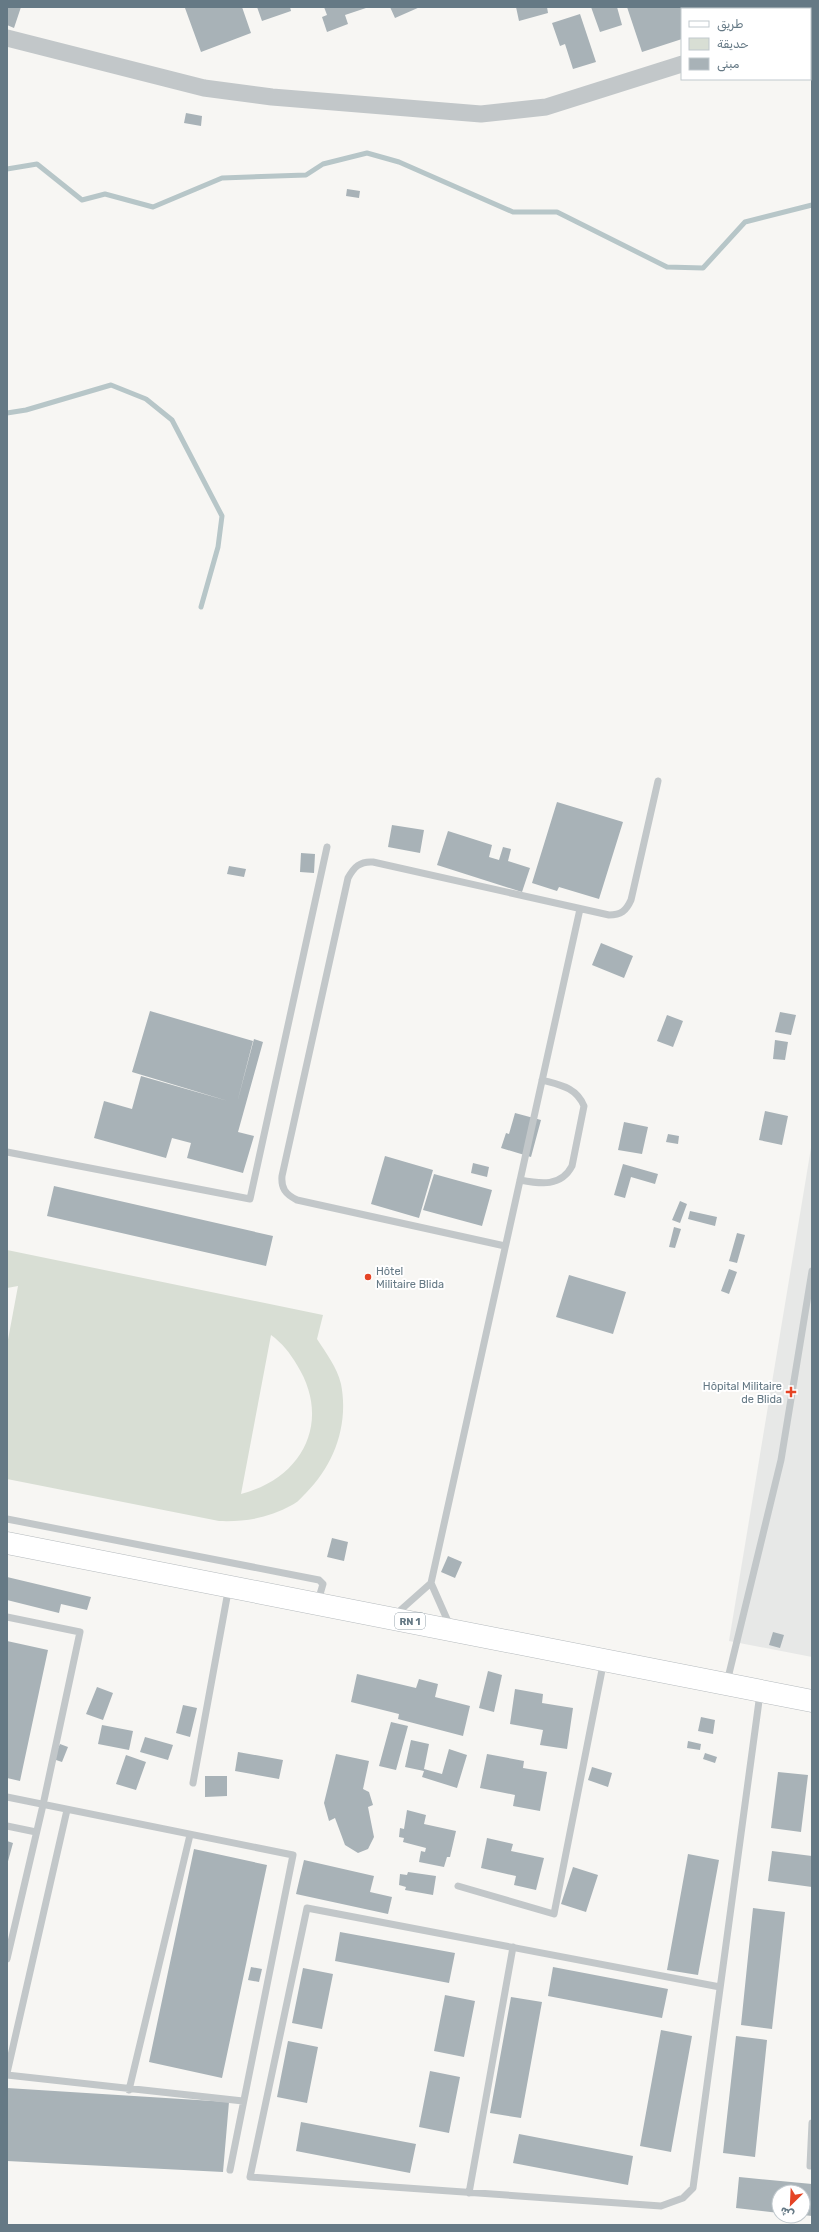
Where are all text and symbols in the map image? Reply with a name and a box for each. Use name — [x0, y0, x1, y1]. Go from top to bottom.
legend — [681, 8, 811, 80]
text: طريق — [717, 17, 743, 32]
text: حديقة — [717, 37, 749, 51]
text: مبنى — [717, 57, 740, 72]
place label: Hôtel Militaire Blida — [376, 1265, 444, 1291]
marker: Hôtel Militaire Blida — [363, 1272, 373, 1282]
place label: Hôpital Militaire de Blida — [703, 1380, 782, 1406]
marker: Hôpital Militaire de Blida — [785, 1386, 797, 1398]
road number: RN 1 — [395, 1613, 425, 1629]
north arrow — [771, 2184, 811, 2224]
text: ش — [778, 2204, 796, 2221]

